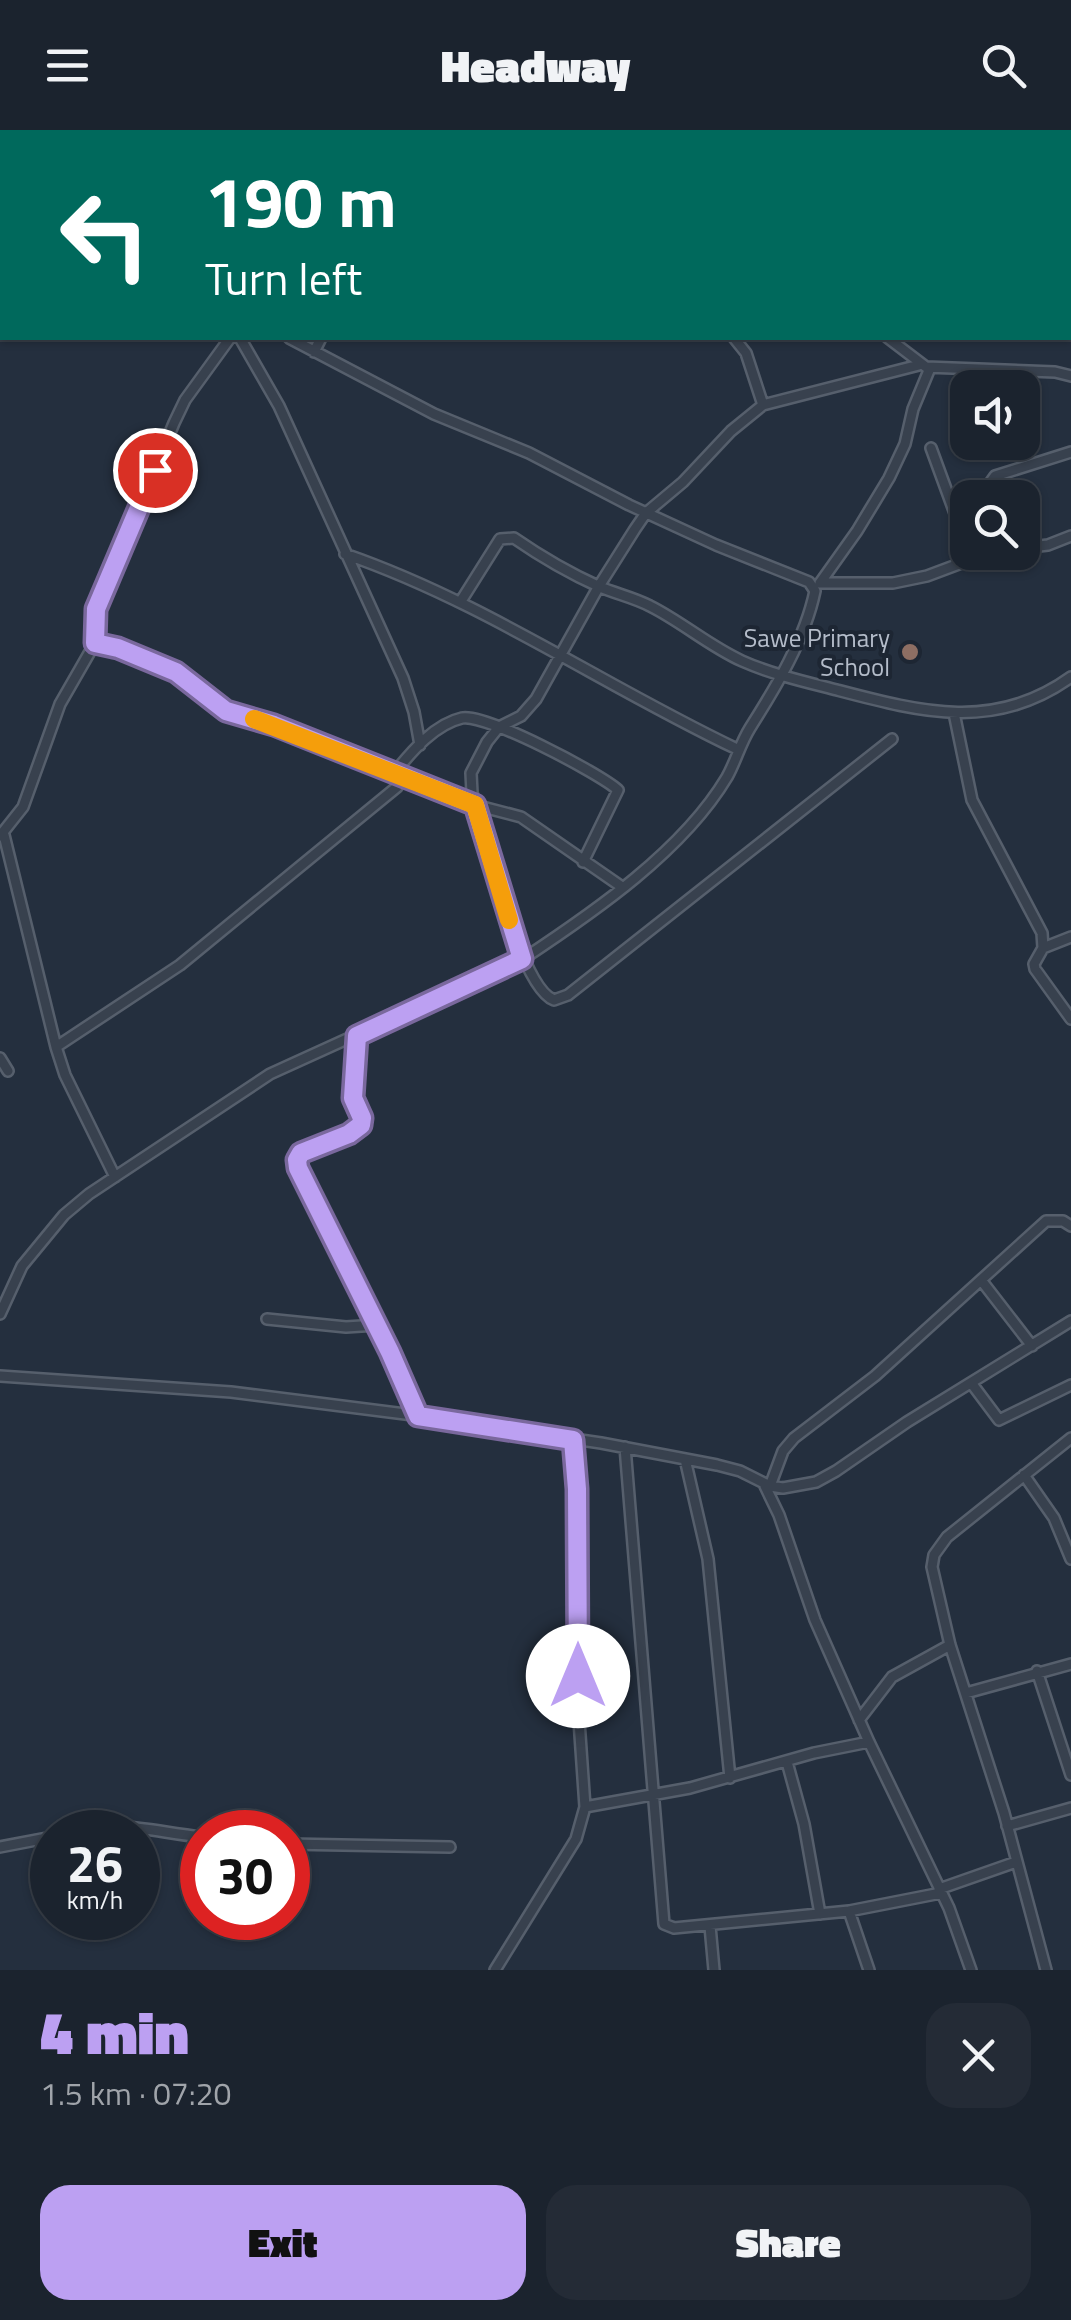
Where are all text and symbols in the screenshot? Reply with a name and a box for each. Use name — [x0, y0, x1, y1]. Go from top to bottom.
text: Headway — [441, 31, 630, 99]
icon: menu — [40, 38, 95, 93]
icon: search — [976, 38, 1031, 93]
text: 190 m — [205, 148, 397, 254]
icon: left — [40, 170, 170, 300]
text: Turn left — [205, 244, 362, 312]
map controls — [950, 370, 1040, 570]
button: sound — [950, 370, 1040, 460]
pin — [113, 428, 198, 513]
icon: arrive — [128, 443, 183, 498]
button: search — [950, 480, 1040, 570]
place label: Sawe Primary School — [744, 619, 890, 686]
marker: Sawe Primary School — [899, 641, 921, 663]
position arrow — [526, 1624, 630, 1728]
speed limit sign: 30 — [180, 1810, 310, 1940]
text: 26 — [67, 1825, 123, 1901]
text: km/h — [67, 1881, 123, 1919]
text: 4 min — [40, 1986, 189, 2077]
button: close — [926, 2003, 1031, 2108]
text: 1.5 km · 07:20 — [40, 2069, 232, 2117]
button: Exit — [40, 2185, 526, 2300]
button: Share — [546, 2185, 1031, 2300]

